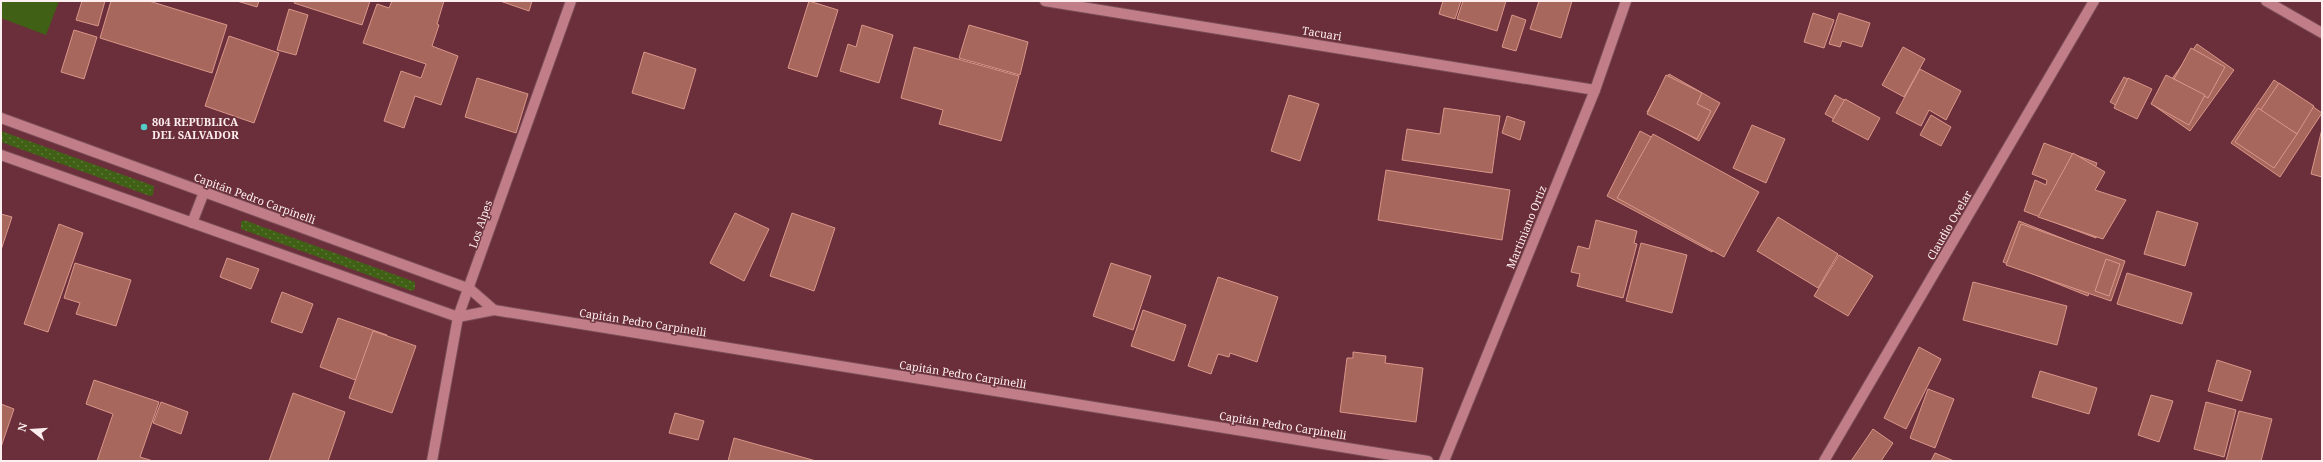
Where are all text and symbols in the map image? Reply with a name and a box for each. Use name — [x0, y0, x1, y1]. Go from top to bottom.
street label: Tacuari — [1301, 22, 1343, 44]
place label: 804 REPUBLICA DEL SALVADOR — [152, 114, 239, 142]
marker: 804 REPUBLICA DEL SALVADOR — [139, 122, 149, 132]
street label: Capitán Pedro Carpinelli — [192, 169, 318, 227]
street label: Martiniano Ortiz — [1502, 183, 1550, 271]
street label: Claudio Ovelar — [1923, 187, 1975, 263]
street label: Los Alpes — [465, 198, 495, 250]
street label: Capitán Pedro Carpinelli — [578, 305, 708, 340]
street label: Capitán Pedro Carpinelli — [898, 357, 1028, 392]
street label: Capitán Pedro Carpinelli — [1218, 408, 1348, 443]
north arrow — [12, 410, 52, 450]
text: N — [14, 420, 30, 433]

